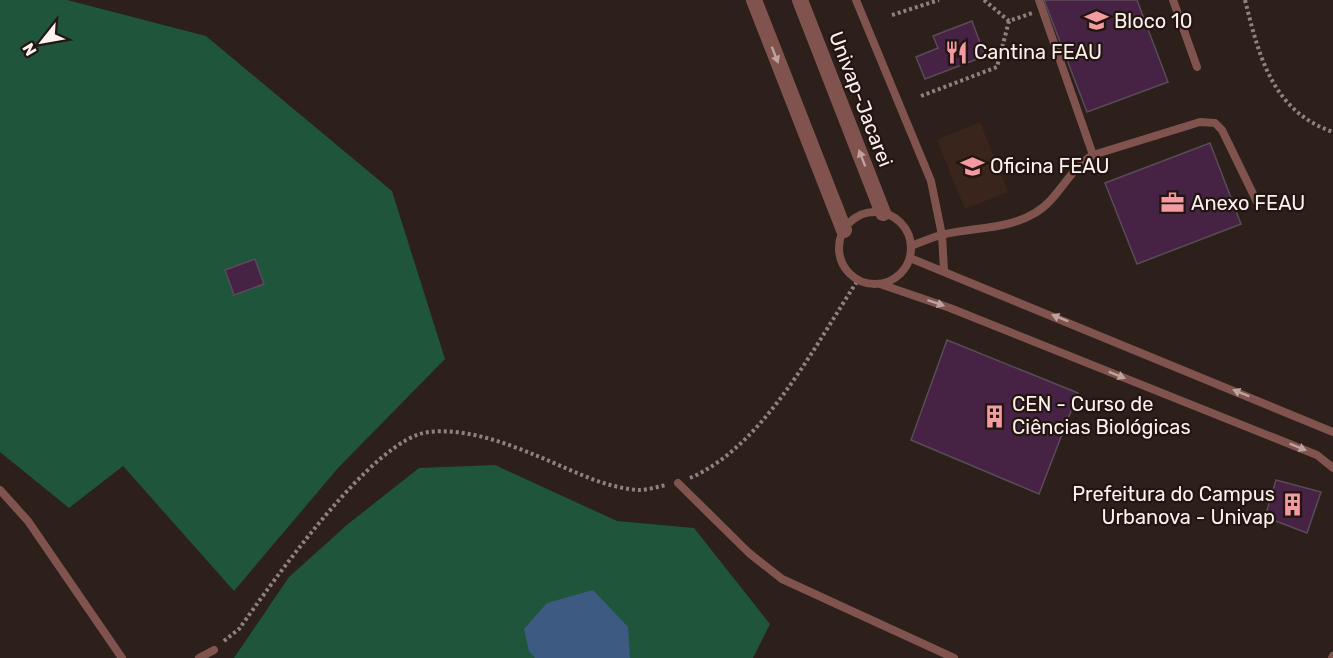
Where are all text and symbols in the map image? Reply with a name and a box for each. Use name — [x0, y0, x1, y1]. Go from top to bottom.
school or university icon: Bloco 10 — [1083, 8, 1109, 34]
place label: Bloco 10 — [1114, 9, 1192, 33]
north arrow — [12, 12, 72, 72]
street label: Univap-Jacarei — [824, 28, 898, 170]
restaurant icon: Cantina FEAU — [943, 39, 969, 65]
text: N — [18, 40, 41, 59]
place label: Cantina FEAU — [974, 40, 1102, 64]
one-way arrow — [771, 46, 781, 64]
one-way arrow — [857, 149, 866, 167]
school or university icon: Oficina FEAU — [959, 153, 985, 179]
place label: Oficina FEAU — [990, 154, 1109, 178]
office icon: Anexo FEAU — [1160, 190, 1186, 216]
place label: Anexo FEAU — [1191, 191, 1305, 215]
one-way arrow — [927, 299, 945, 309]
one-way arrow — [1051, 313, 1069, 323]
one-way arrow — [1108, 371, 1126, 380]
one-way arrow — [1231, 388, 1249, 398]
place label: CEN - Curso de Ciências Biológicas — [1012, 392, 1191, 439]
building icon: CEN - Curso de Ciências Biológicas — [981, 403, 1007, 429]
one-way arrow — [1289, 443, 1307, 452]
place label: Prefeitura do Campus Urbanova - Univap — [1072, 482, 1275, 529]
building icon: Prefeitura do Campus Urbanova - Univap — [1280, 492, 1306, 518]

